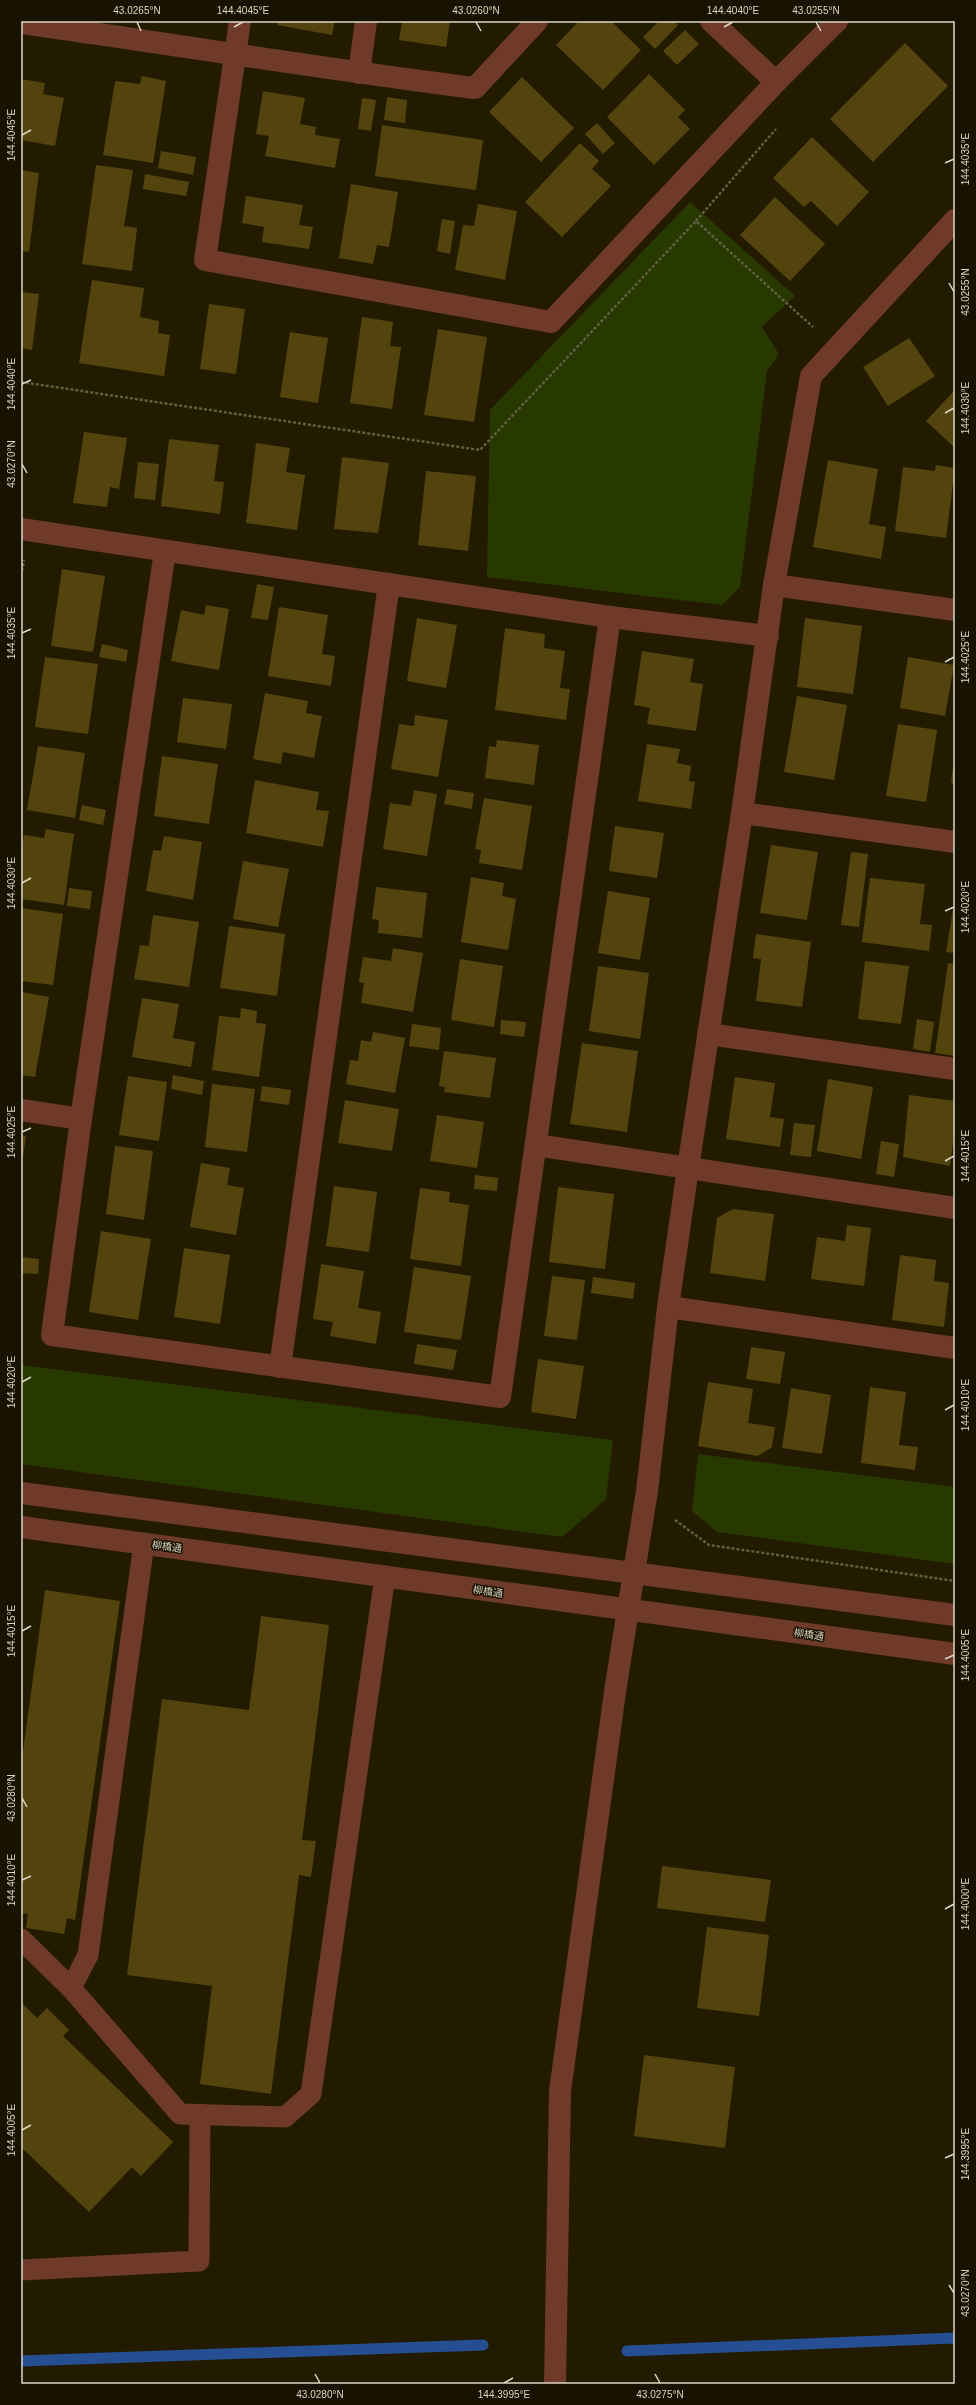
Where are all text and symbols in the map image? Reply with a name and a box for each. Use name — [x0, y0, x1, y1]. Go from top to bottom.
text: 43.0265°N — [113, 5, 161, 16]
text: 144.4045°E — [217, 5, 270, 16]
text: 43.0260°N — [452, 5, 500, 16]
text: 144.4040°E — [707, 5, 760, 16]
text: 43.0255°N — [792, 5, 840, 16]
text: 144.4045°E — [6, 108, 17, 161]
text: 144.4035°E — [960, 132, 971, 185]
text: 43.0255°N — [960, 268, 971, 316]
text: 144.4040°E — [6, 357, 17, 410]
text: 144.4030°E — [960, 381, 971, 434]
text: 43.0270°N — [6, 440, 17, 488]
text: 144.4035°E — [6, 606, 17, 659]
text: 144.4025°E — [960, 630, 971, 683]
text: 144.4030°E — [6, 856, 17, 909]
text: 144.4020°E — [960, 880, 971, 933]
text: 144.4025°E — [6, 1105, 17, 1158]
text: 144.4015°E — [960, 1129, 971, 1182]
text: 144.4020°E — [6, 1355, 17, 1408]
text: 144.4010°E — [960, 1378, 971, 1431]
street label: 柳橋通 — [151, 1539, 183, 1554]
street label: 柳橋通 — [472, 1584, 504, 1599]
text: 144.4015°E — [6, 1604, 17, 1657]
street label: 柳橋通 — [793, 1627, 825, 1642]
text: 144.4005°E — [960, 1628, 971, 1681]
text: 43.0280°N — [6, 1774, 17, 1822]
text: 144.4010°E — [6, 1853, 17, 1906]
text: 144.4000°E — [960, 1877, 971, 1930]
text: 144.4005°E — [6, 2103, 17, 2156]
text: 144.3995°E — [960, 2127, 971, 2180]
text: 43.0270°N — [960, 2269, 971, 2317]
text: 43.0280°N — [296, 2389, 344, 2400]
text: 144.3995°E — [478, 2389, 531, 2400]
text: 43.0275°N — [636, 2389, 684, 2400]

